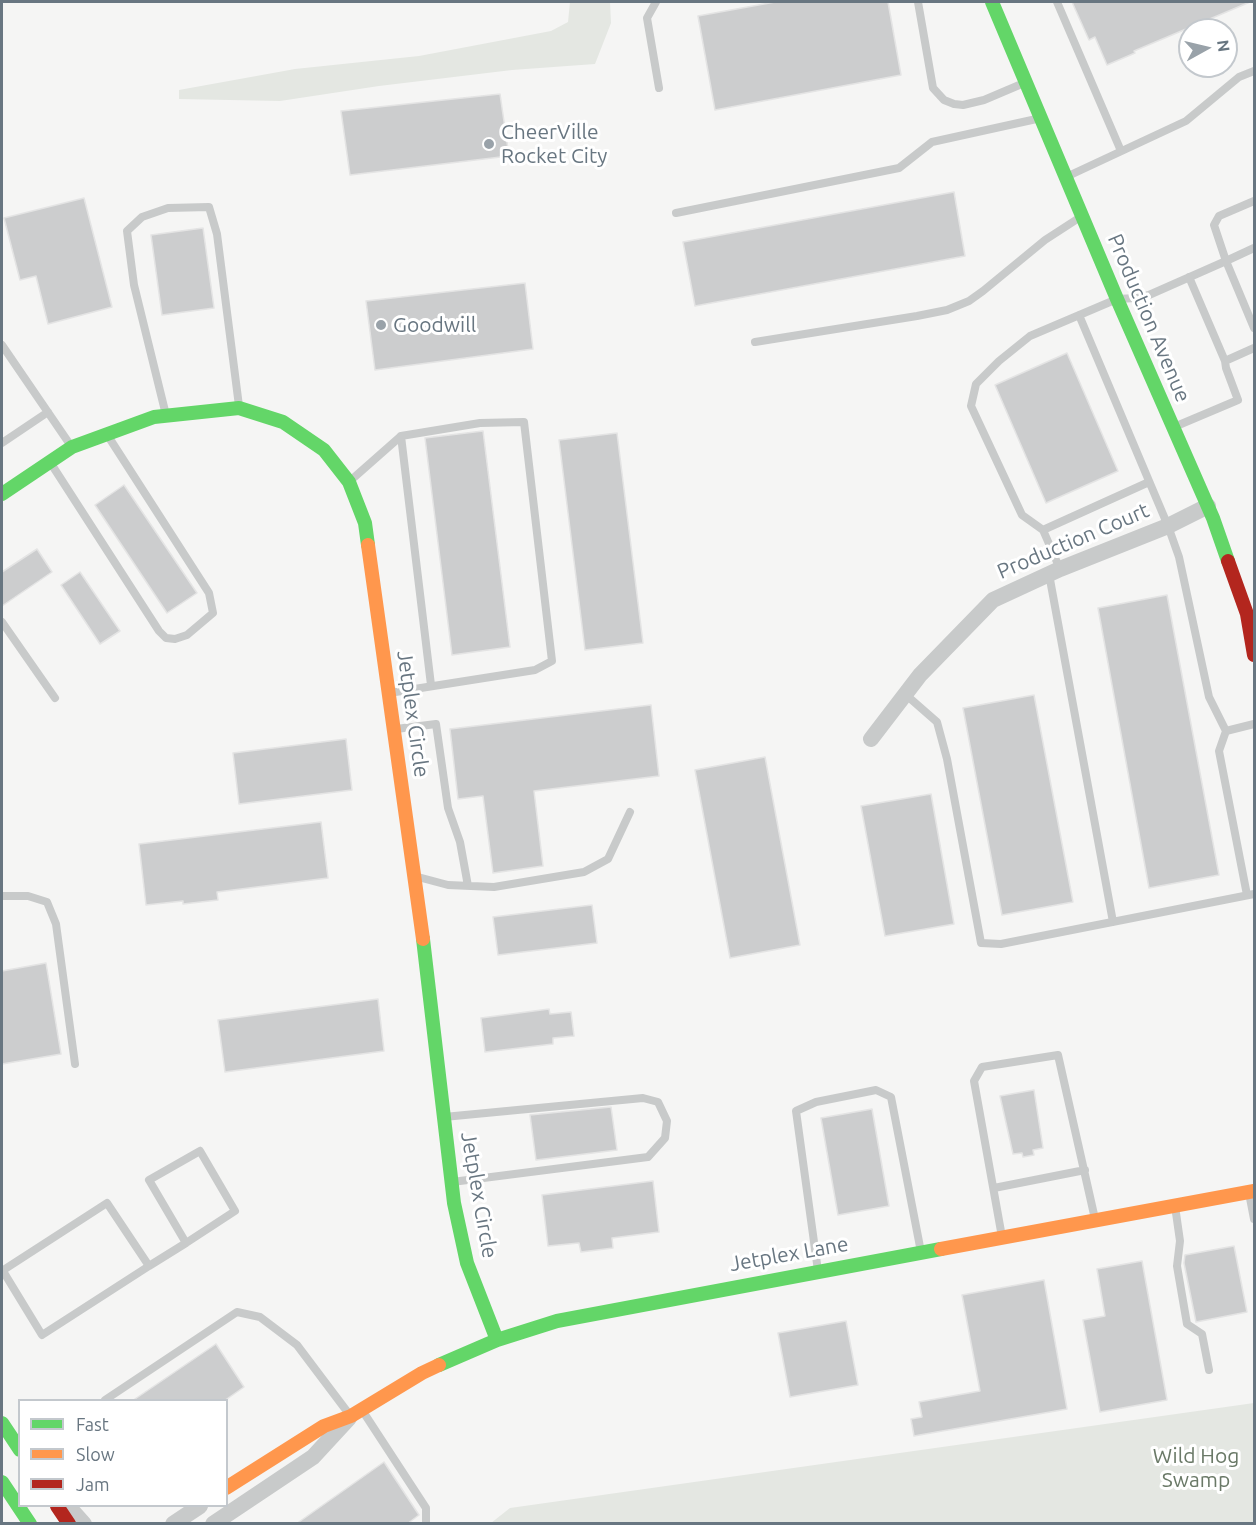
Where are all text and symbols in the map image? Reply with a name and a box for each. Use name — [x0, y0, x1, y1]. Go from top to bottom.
north arrow — [1178, 18, 1238, 78]
text: N — [1214, 39, 1234, 53]
place label: CheerVille Rocket City — [501, 119, 607, 169]
marker: CheerVille Rocket City — [482, 137, 496, 151]
street label: Production Avenue — [1102, 230, 1196, 406]
place label: Goodwill — [393, 312, 476, 338]
marker: Goodwill — [374, 318, 388, 332]
street label: Production Court — [993, 498, 1153, 584]
street label: Jetplex Circle — [392, 649, 434, 779]
street label: Jetplex Circle — [456, 1130, 502, 1260]
street label: Jetplex Lane — [728, 1231, 850, 1277]
legend — [18, 1399, 228, 1507]
text: Fast — [76, 1414, 109, 1434]
park label: Wild Hog Swamp — [1153, 1443, 1239, 1493]
text: Slow — [76, 1444, 115, 1464]
text: Jam — [76, 1474, 110, 1494]

